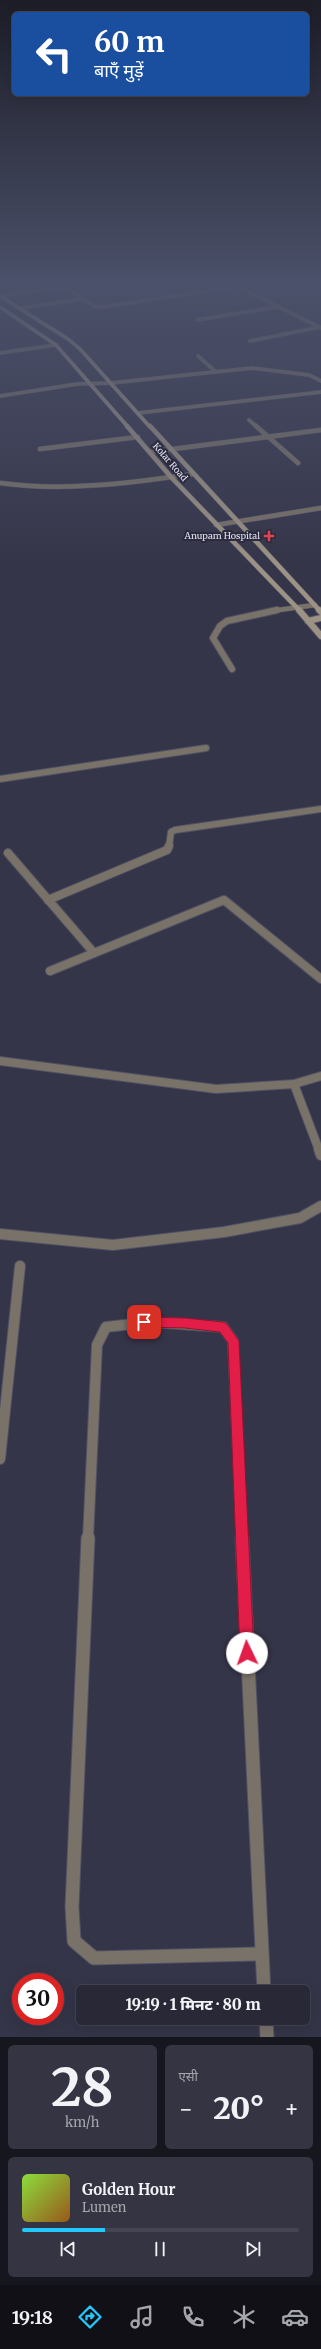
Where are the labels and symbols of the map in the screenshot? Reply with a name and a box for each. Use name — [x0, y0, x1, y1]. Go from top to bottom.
street label: Kolar Road — [151, 440, 190, 483]
place label: Anupam Hospital — [184, 530, 260, 541]
marker: Anupam Hospital — [263, 530, 275, 542]
pin — [127, 1305, 161, 1339]
position arrow — [226, 1632, 268, 1674]
speed limit sign: 30 — [12, 1973, 64, 2025]

